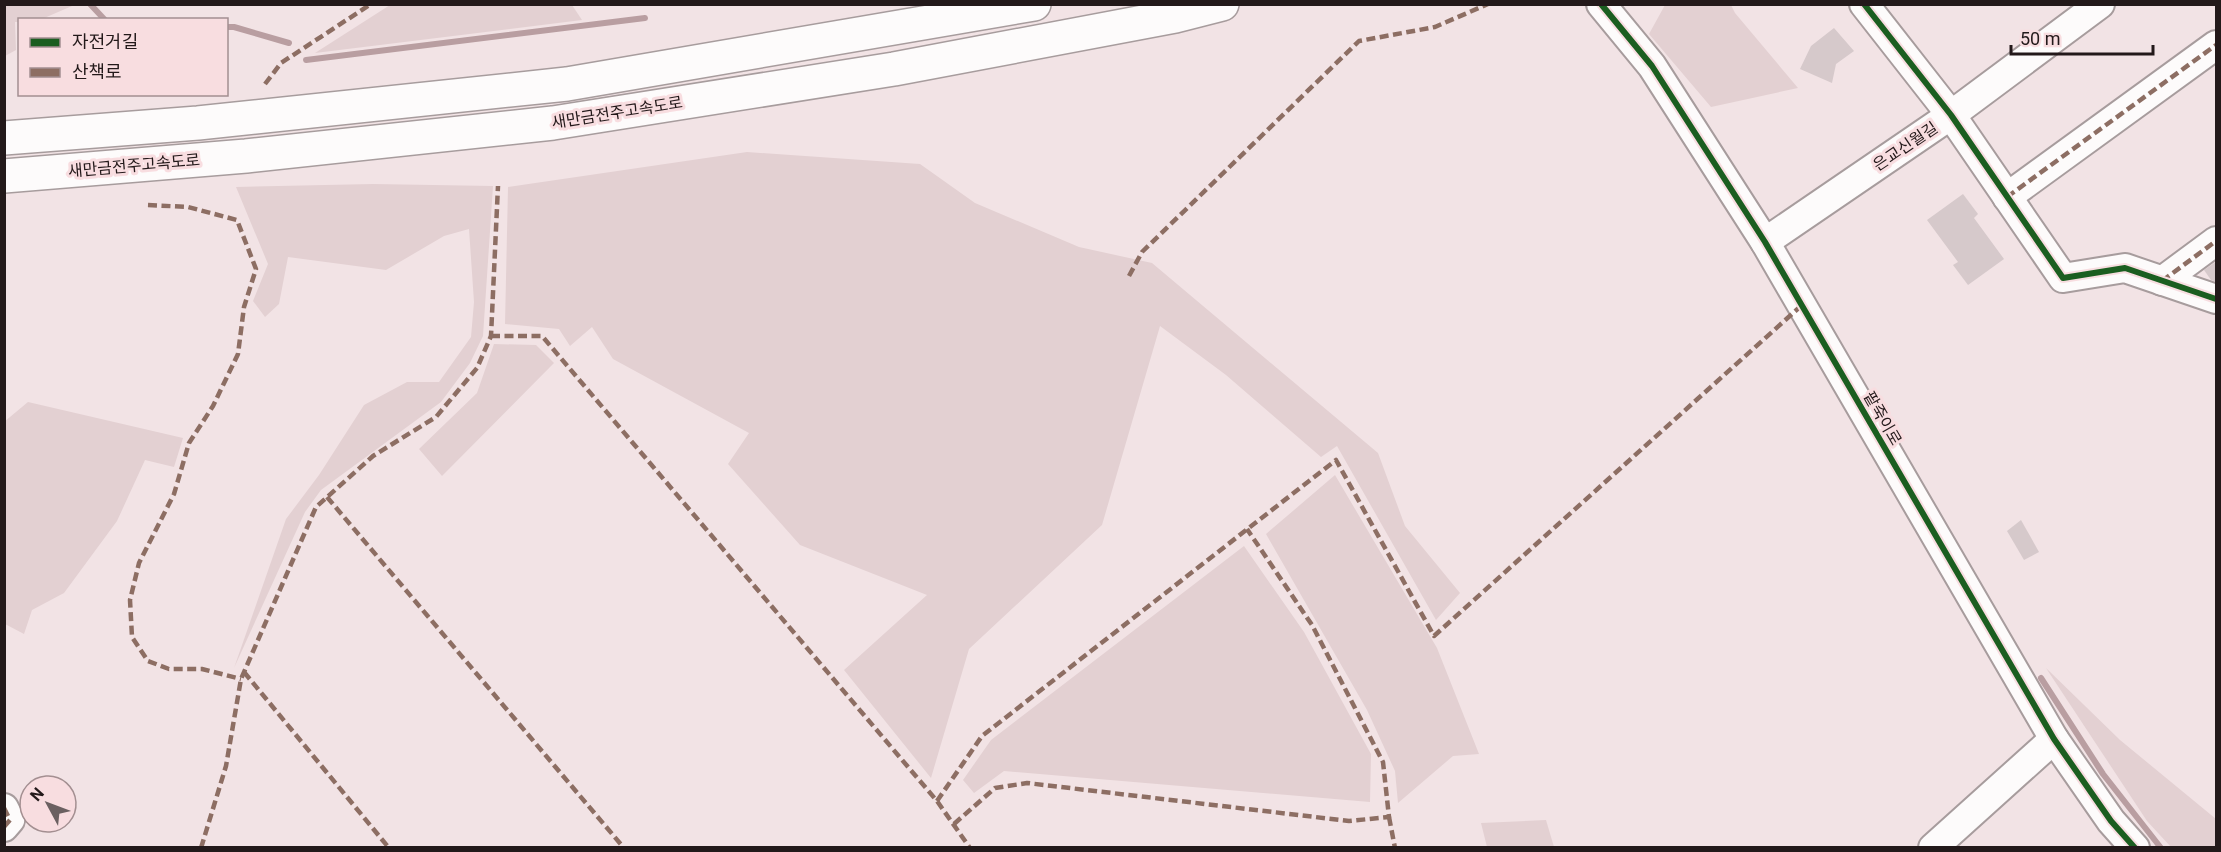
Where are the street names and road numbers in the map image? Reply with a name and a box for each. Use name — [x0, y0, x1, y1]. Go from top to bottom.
street label: 새만금전주고속도로 — [550, 93, 684, 132]
street label: 은교신월길 — [1869, 118, 1941, 175]
street label: 새만금전주고속도로 — [67, 150, 201, 181]
street label: 팥죽이로 — [1860, 388, 1906, 449]

